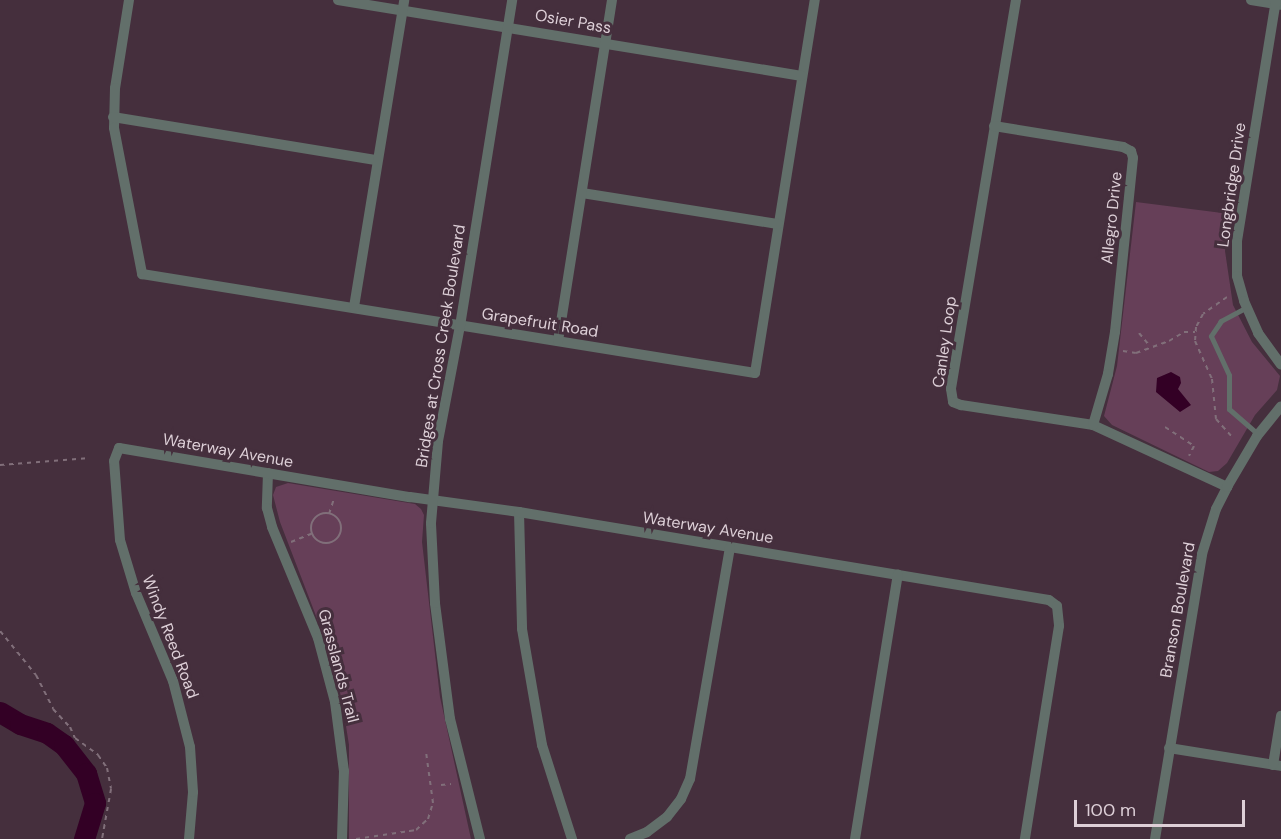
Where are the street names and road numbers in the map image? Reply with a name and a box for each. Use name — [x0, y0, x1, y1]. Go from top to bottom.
street label: Osier Pass — [533, 6, 613, 38]
street label: Longbridge Drive — [1214, 122, 1250, 248]
street label: Allegro Drive — [1098, 171, 1126, 265]
street label: Bridges at Cross Creek Boulevard — [412, 223, 470, 469]
street label: Canley Loop — [929, 295, 961, 389]
street label: Grapefruit Road — [480, 304, 600, 342]
street label: Waterway Avenue — [161, 430, 295, 472]
street label: Waterway Avenue — [641, 508, 775, 548]
street label: Branson Boulevard — [1157, 541, 1199, 679]
street label: Windy Reed Road — [138, 573, 202, 701]
street label: Grasslands Trail — [314, 607, 362, 725]

